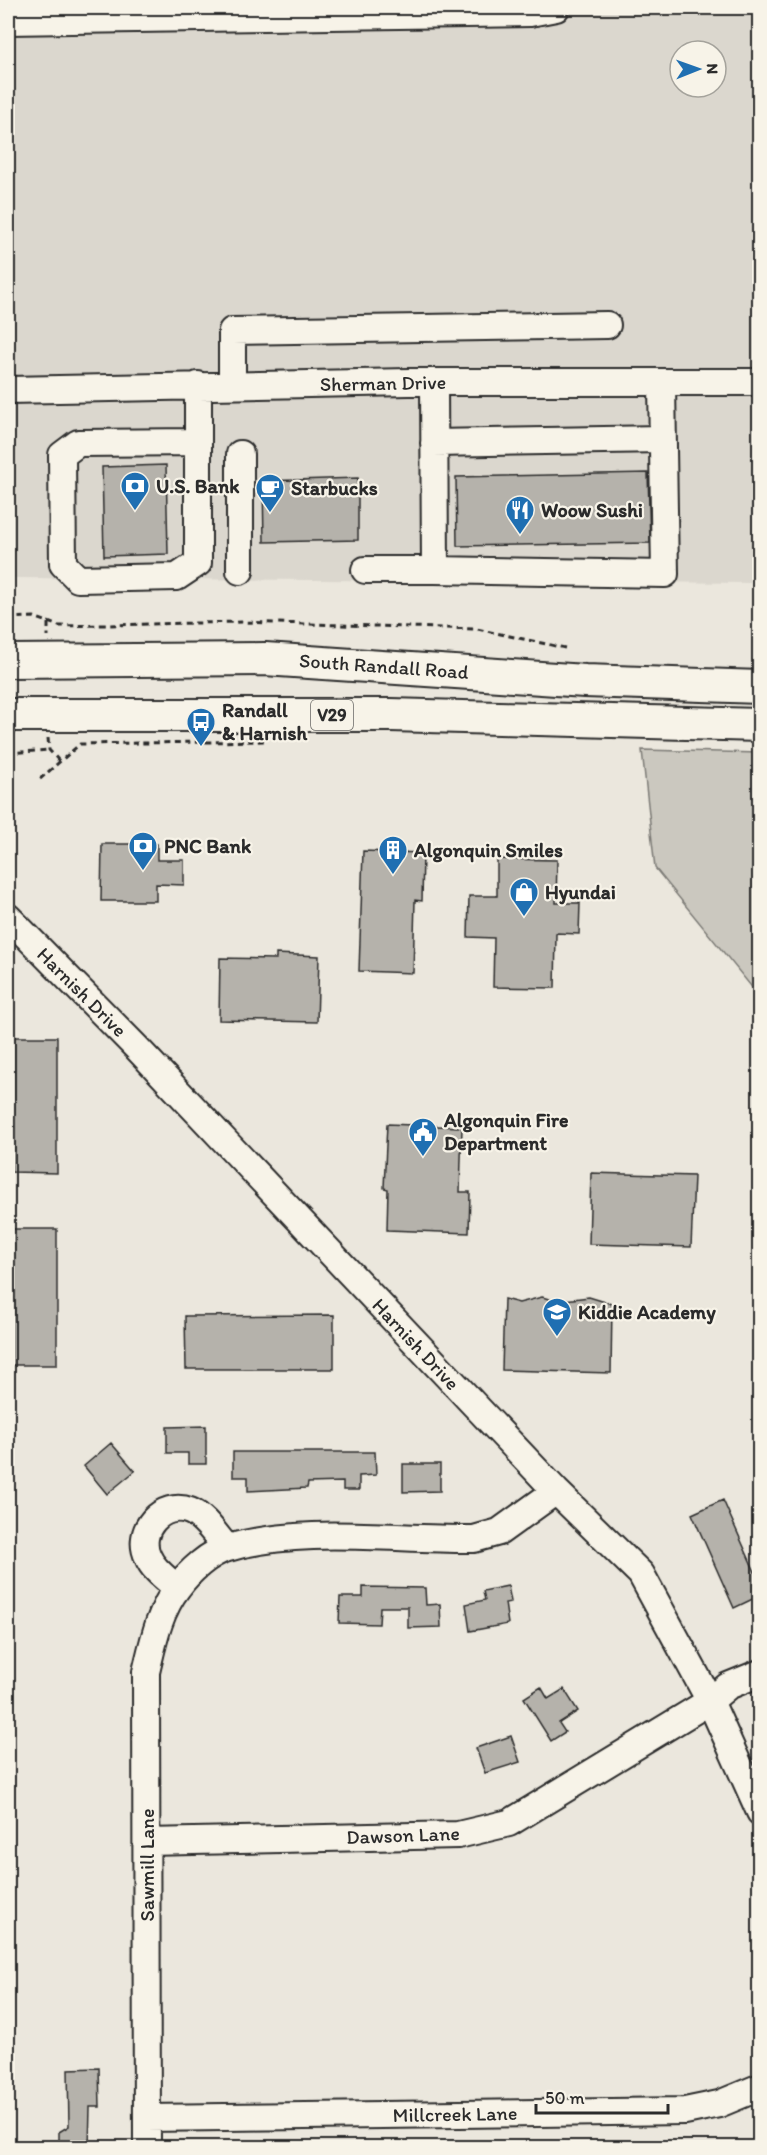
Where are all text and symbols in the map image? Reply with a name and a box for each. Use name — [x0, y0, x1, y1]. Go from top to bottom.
north arrow — [668, 39, 728, 99]
text: N — [703, 63, 722, 74]
street label: Sherman Drive — [320, 370, 446, 396]
bank icon: U.S. Bank — [119, 470, 151, 512]
cafe icon: Starbucks — [254, 472, 286, 514]
place label: U.S. Bank — [156, 474, 240, 498]
place label: Starbucks — [291, 476, 378, 500]
restaurant icon: Woow Sushi — [504, 494, 536, 536]
place label: Woow Sushi — [541, 498, 643, 522]
street label: South Randall Road — [299, 648, 469, 684]
place label: Randall & Harnish — [222, 698, 307, 745]
road number: V29 — [311, 700, 353, 730]
bus stop icon: Randall & Harnish — [185, 706, 217, 748]
bank icon: PNC Bank — [127, 830, 159, 872]
place label: PNC Bank — [164, 834, 252, 858]
building icon: Algonquin Smiles — [377, 834, 409, 876]
place label: Algonquin Smiles — [413, 838, 563, 863]
shop icon: Hyundai — [508, 876, 540, 918]
place label: Hyundai — [545, 880, 616, 905]
street label: Harnish Drive — [32, 942, 132, 1042]
place label: Algonquin Fire Department — [443, 1108, 569, 1156]
public building icon: Algonquin Fire Department — [407, 1116, 439, 1158]
street label: Harnish Drive — [367, 1293, 465, 1395]
school or university icon: Kiddie Academy — [541, 1296, 573, 1338]
place label: Kiddie Academy — [578, 1300, 716, 1325]
street label: Sawmill Lane — [135, 1809, 159, 1922]
street label: Dawson Lane — [346, 1821, 460, 1849]
scale bar — [536, 2077, 668, 2115]
text: 50 m — [545, 2087, 585, 2109]
street label: Millcreek Lane — [392, 2101, 518, 2127]

